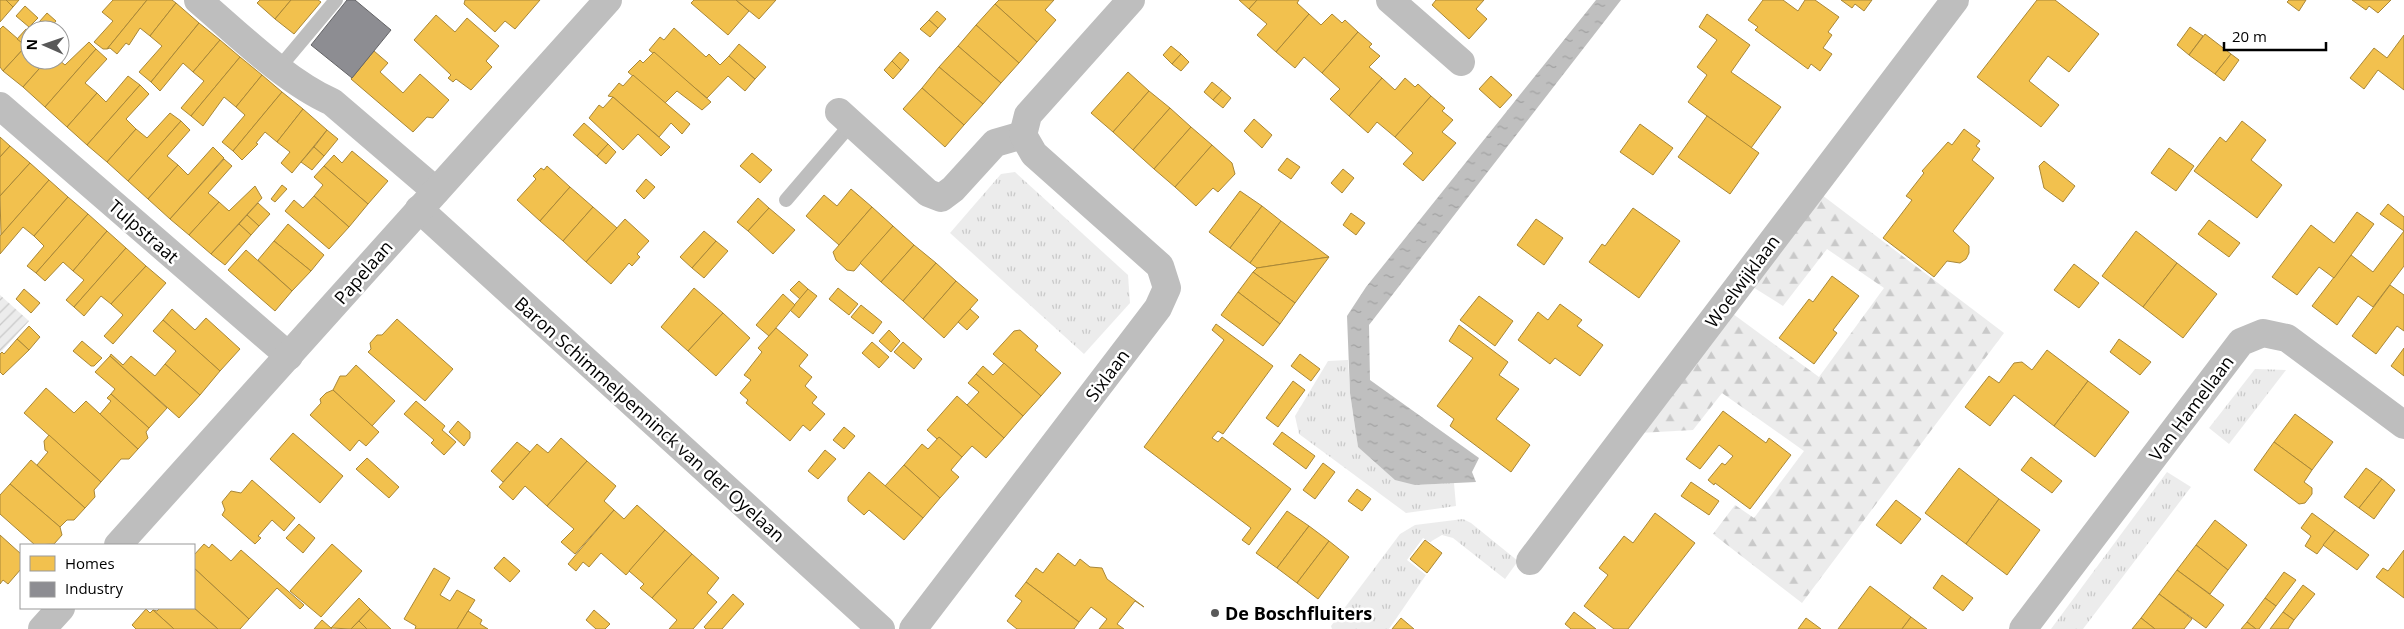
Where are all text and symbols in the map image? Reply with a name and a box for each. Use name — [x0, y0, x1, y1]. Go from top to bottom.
north arrow — [20, 20, 70, 70]
scale bar — [2224, 20, 2326, 52]
text: 20 m — [2232, 26, 2267, 46]
text: N — [22, 39, 41, 51]
street label: Tulpstraat — [104, 194, 184, 268]
street label: Woelwijklaan — [1699, 230, 1785, 332]
street label: Papelaan — [329, 235, 397, 309]
street label: Baron Schimmelpenninck van der Oyelaan — [510, 291, 790, 547]
street label: Sixlaan — [1080, 344, 1134, 406]
street label: Van Hamellaan — [2143, 350, 2239, 466]
legend — [20, 544, 195, 609]
text: Homes — [65, 553, 115, 573]
text: Industry — [65, 578, 123, 598]
place label: De Boschfluiters — [1225, 601, 1372, 625]
marker: De Boschfluiters — [1209, 607, 1221, 619]

